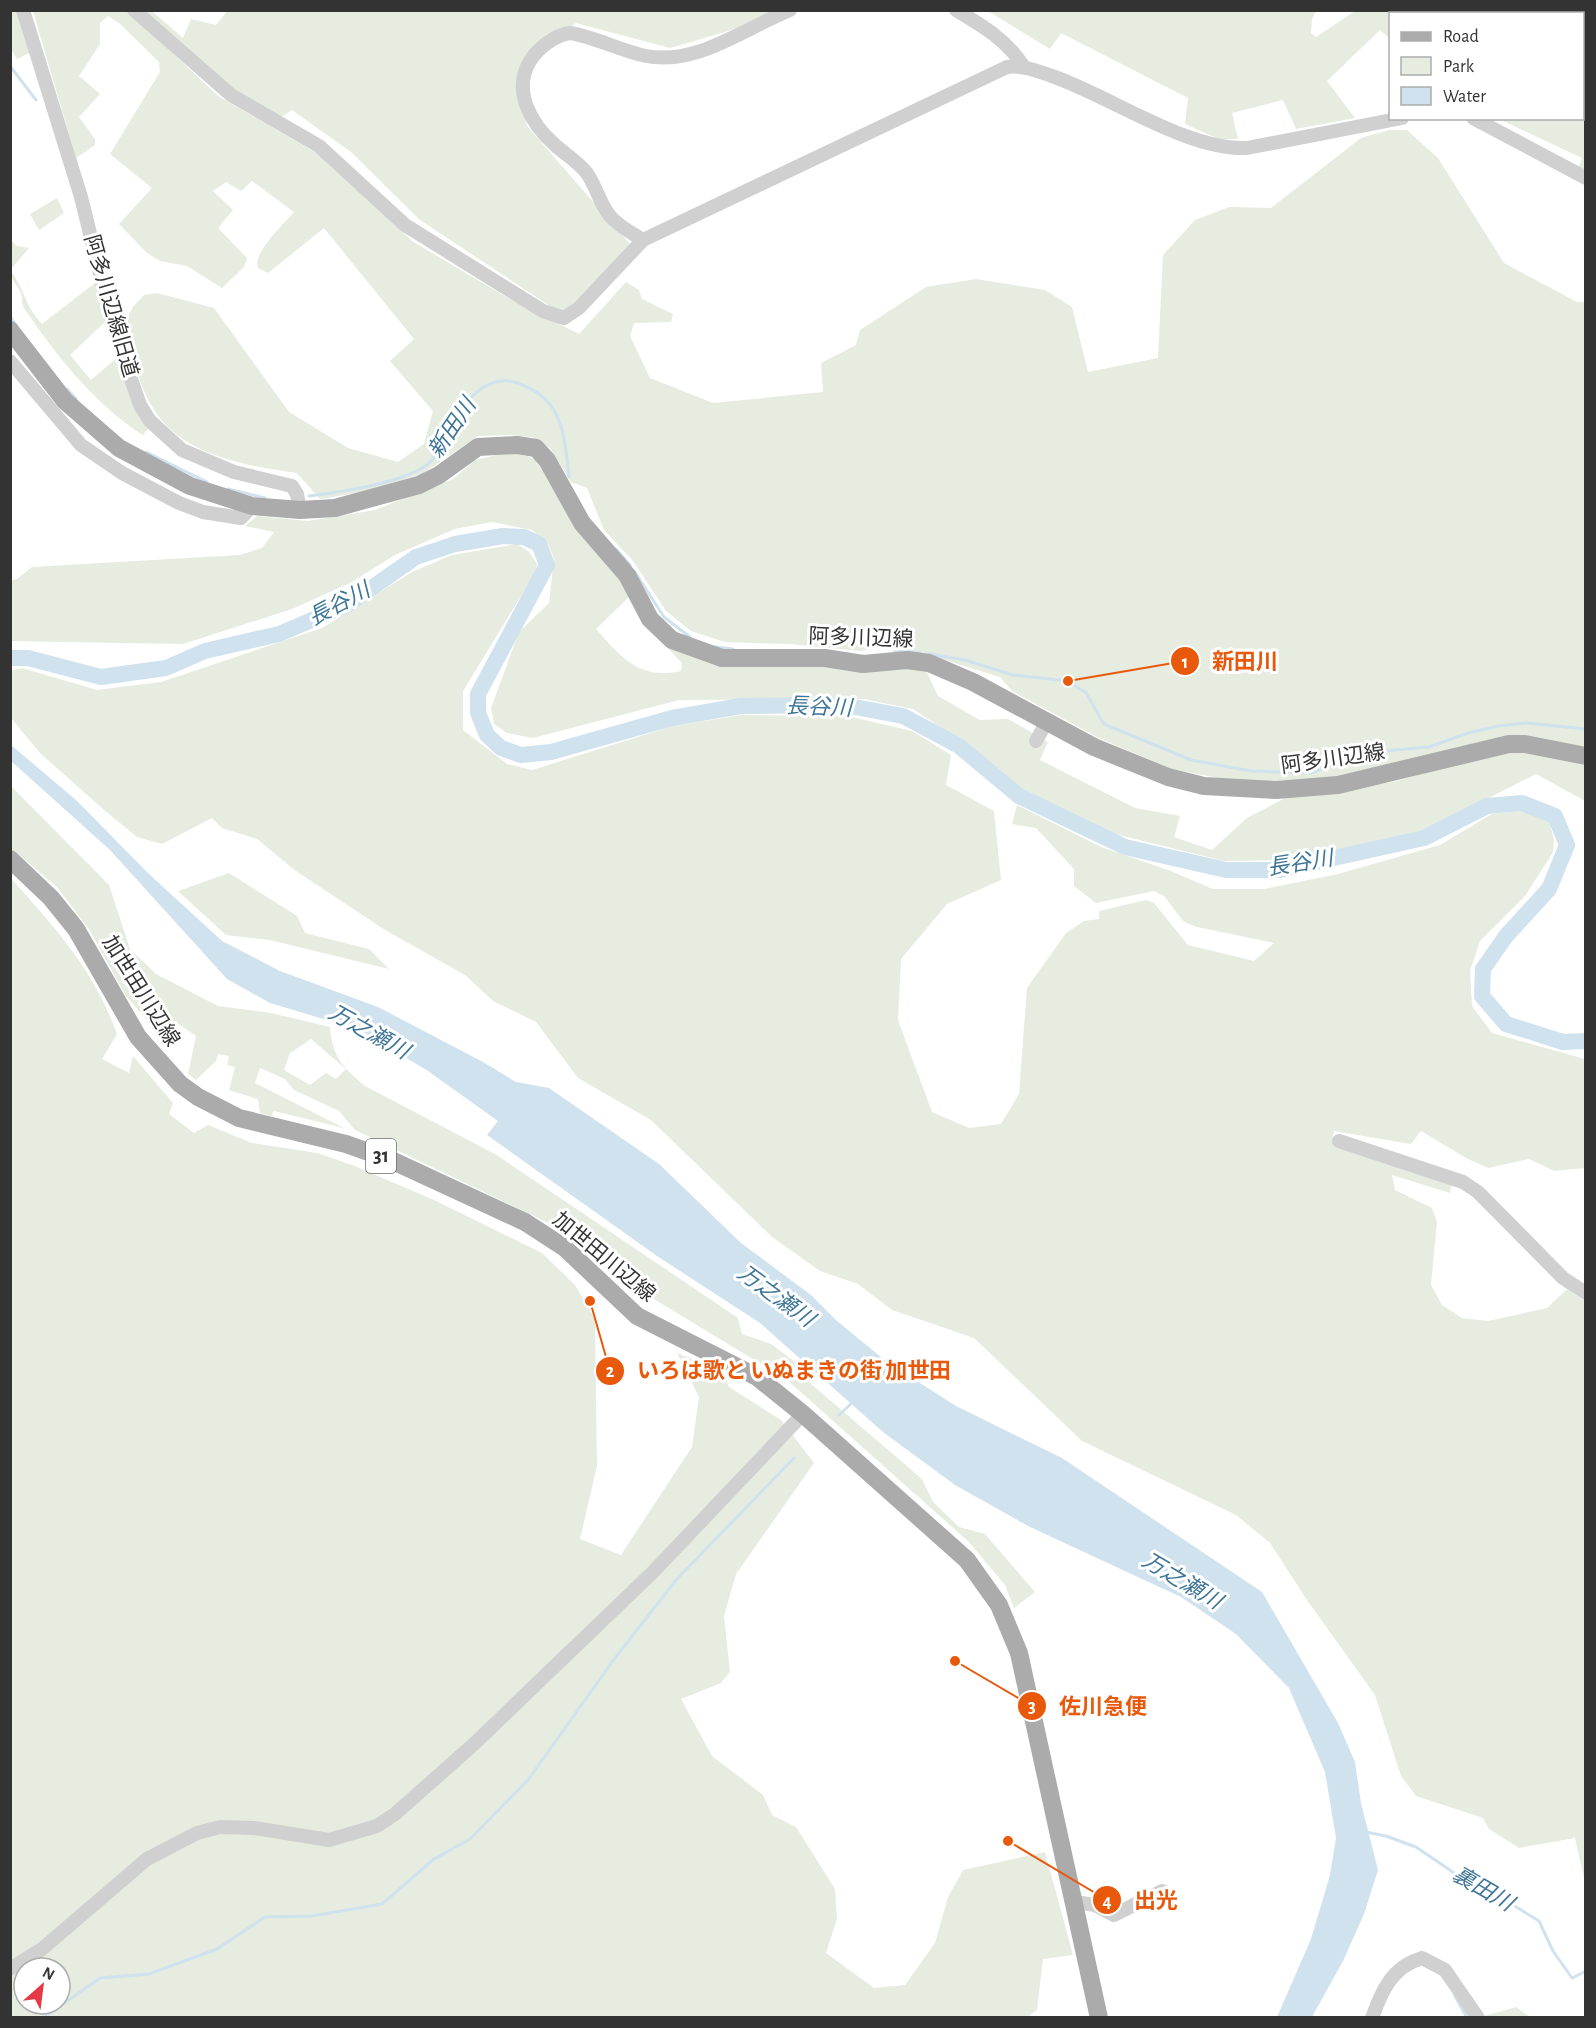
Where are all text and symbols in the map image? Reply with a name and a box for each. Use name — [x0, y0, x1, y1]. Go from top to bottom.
legend — [1389, 12, 1584, 120]
text: Road — [1443, 28, 1479, 46]
text: Park — [1443, 58, 1475, 76]
text: Water — [1443, 88, 1486, 106]
street label: 阿多川辺線旧道 — [81, 232, 142, 380]
water label: 新田川 — [424, 392, 481, 462]
water label: 長谷川 — [304, 577, 375, 629]
street label: 阿多川辺線 — [808, 625, 914, 650]
callout: 新田川 — [1170, 641, 1290, 681]
text: 新田川 — [1212, 650, 1278, 673]
text: 1 — [1182, 654, 1188, 672]
water label: 長谷川 — [786, 694, 854, 719]
street label: 阿多川辺線 — [1279, 740, 1386, 777]
water label: 長谷川 — [1266, 846, 1336, 879]
street label: 加世田川辺線 — [99, 931, 184, 1050]
water label: 万之瀬川 — [325, 1000, 415, 1064]
road number: 31 — [366, 1139, 396, 1173]
street label: 加世田川辺線 — [549, 1208, 660, 1306]
water label: 万之瀬川 — [734, 1260, 820, 1332]
callout: いろは歌と いぬまきの街 加世田 — [595, 1351, 964, 1391]
text: いろは歌と いぬまきの街 加世田 — [637, 1359, 951, 1382]
text: 2 — [606, 1363, 615, 1381]
water label: 万之瀬川 — [1139, 1548, 1228, 1614]
callout: 佐川急便 — [1017, 1686, 1159, 1726]
text: 佐川急便 — [1059, 1695, 1147, 1718]
text: 3 — [1028, 1698, 1036, 1716]
water label: 裏田川 — [1449, 1862, 1519, 1916]
callout: 出光 — [1092, 1880, 1190, 1920]
text: 出光 — [1134, 1889, 1178, 1912]
text: 4 — [1102, 1893, 1112, 1911]
north arrow — [12, 1956, 72, 2016]
text: N — [40, 1964, 57, 1983]

